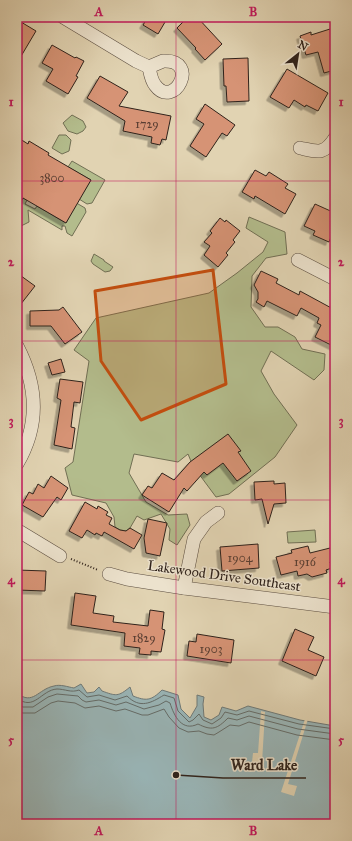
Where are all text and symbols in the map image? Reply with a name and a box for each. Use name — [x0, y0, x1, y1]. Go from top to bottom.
text: A — [94, 4, 104, 20]
text: B — [249, 4, 258, 20]
north arrow — [278, 34, 318, 74]
text: N — [295, 38, 311, 54]
text: 1 — [8, 94, 14, 110]
text: 1 — [338, 94, 344, 110]
house number: 1729 — [135, 117, 159, 131]
house number: 3800 — [39, 171, 65, 185]
text: 2 — [8, 254, 15, 270]
text: 2 — [338, 254, 345, 270]
text: 3 — [8, 413, 14, 429]
text: 3 — [338, 413, 344, 429]
house number: 1904 — [228, 551, 253, 565]
house number: 1916 — [294, 555, 317, 569]
street label: Lakewood Drive Southeast — [146, 557, 302, 595]
text: 4 — [7, 572, 15, 588]
text: 4 — [337, 572, 345, 588]
house number: 1829 — [132, 631, 156, 645]
house number: 1903 — [200, 642, 223, 656]
text: 5 — [8, 732, 15, 748]
text: 5 — [338, 732, 345, 748]
callout: Ward Lake — [223, 751, 306, 778]
text: Ward Lake — [231, 756, 298, 774]
text: A — [94, 823, 104, 839]
text: B — [249, 823, 258, 839]

